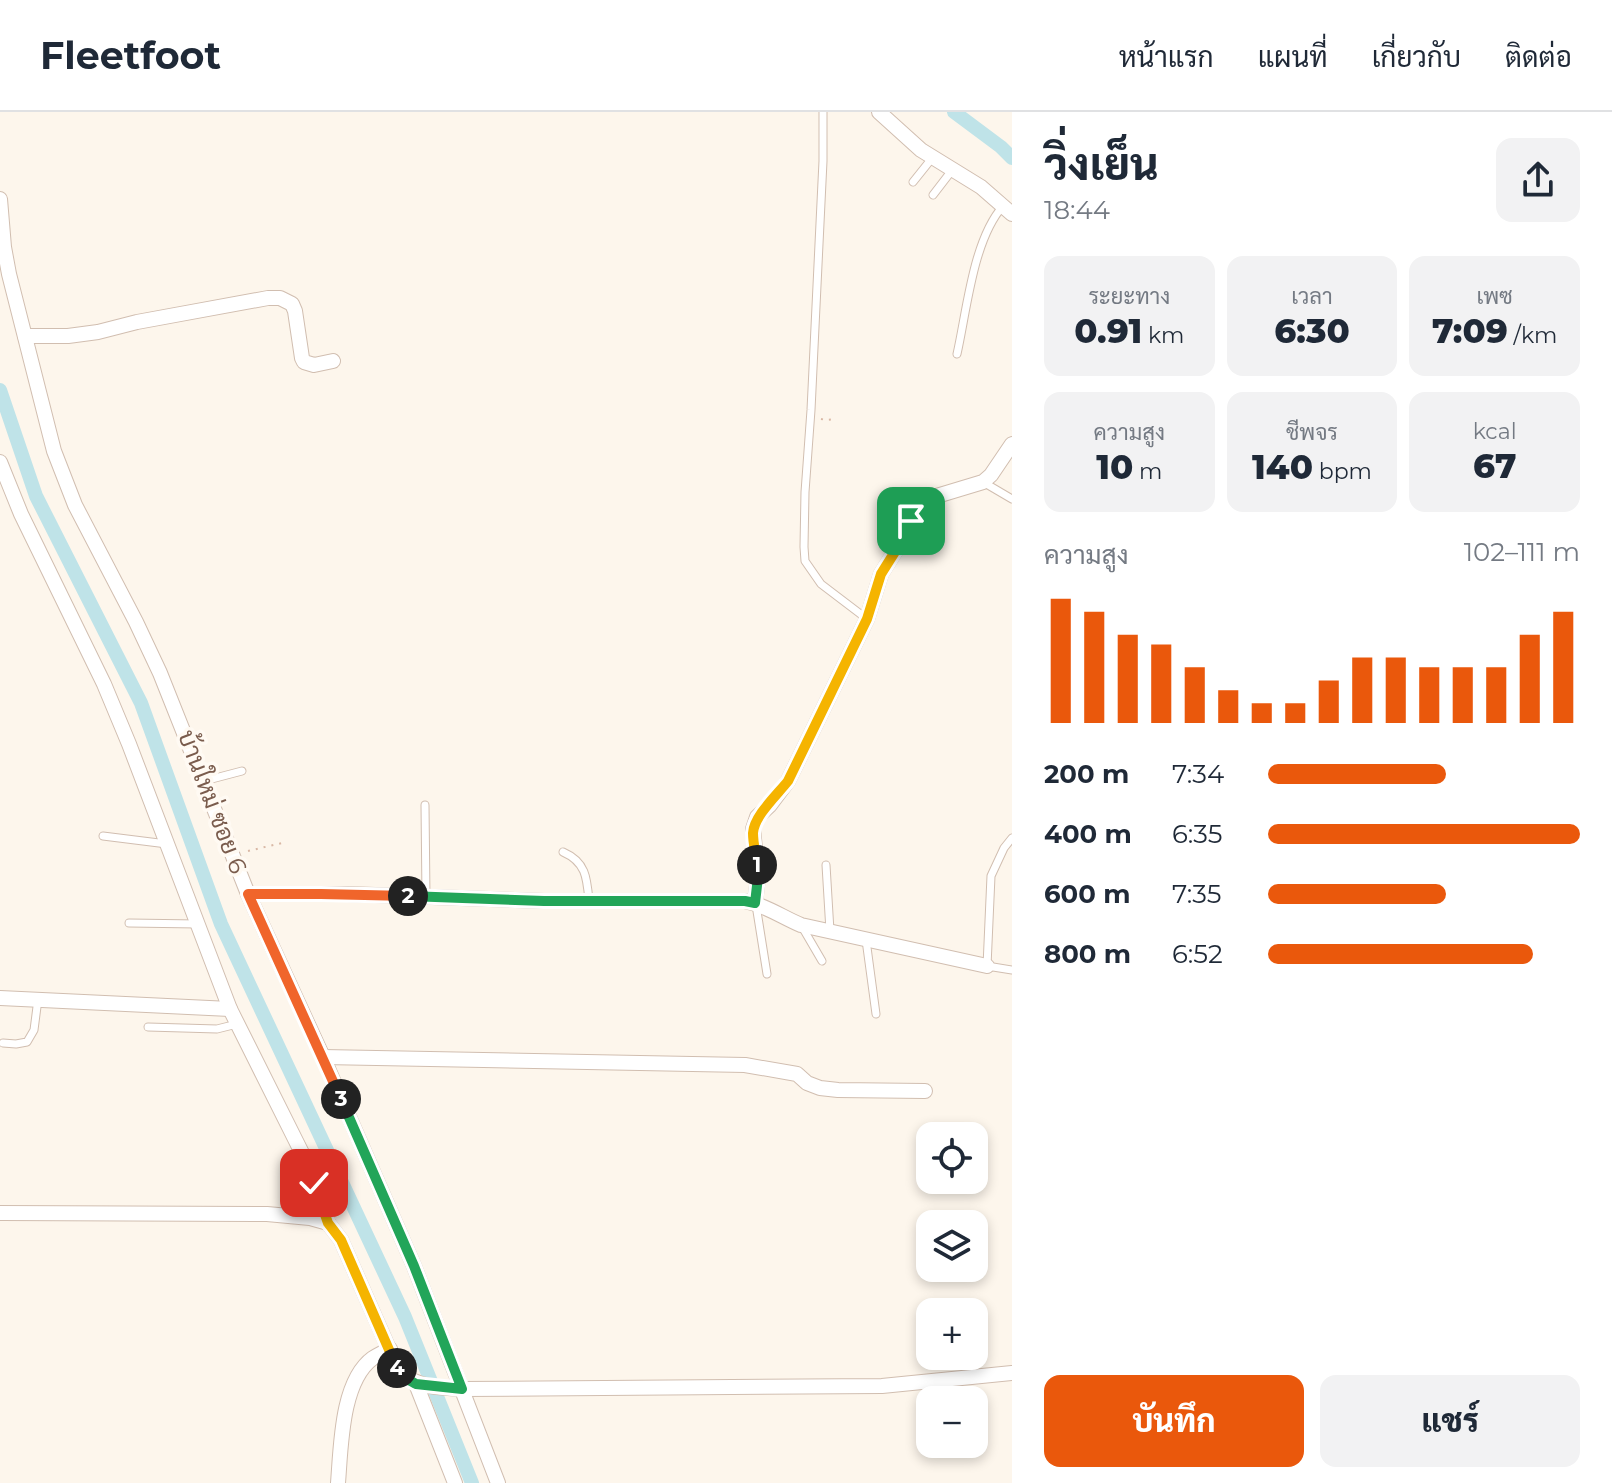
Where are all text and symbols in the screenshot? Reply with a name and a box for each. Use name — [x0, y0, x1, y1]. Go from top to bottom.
text: Fleetfoot — [40, 32, 221, 79]
text: หน้าแรก — [1119, 40, 1214, 74]
text: แผนที่ — [1258, 40, 1328, 74]
text: เกี่ยวกับ — [1372, 40, 1461, 74]
text: ติดต่อ — [1505, 40, 1572, 74]
text: วิ่งเย็น — [1044, 137, 1159, 191]
button: share — [1496, 138, 1580, 222]
text: 18:44 — [1044, 194, 1110, 226]
text: ระยะทาง — [1088, 283, 1170, 310]
text: เวลา — [1291, 283, 1333, 310]
text: เพซ — [1477, 283, 1513, 310]
text: 0.91 — [1074, 310, 1142, 352]
text: 6:30 — [1274, 310, 1350, 352]
text: 7:09 — [1432, 310, 1508, 352]
text: km — [1142, 322, 1184, 349]
text: /km — [1508, 322, 1557, 349]
text: kcal — [1473, 418, 1517, 445]
text: ความสูง — [1094, 419, 1165, 446]
text: ชีพจร — [1286, 419, 1338, 446]
text: 67 — [1473, 445, 1516, 487]
text: 10 — [1096, 446, 1133, 488]
text: 140 — [1252, 446, 1313, 488]
text: m — [1133, 458, 1162, 485]
text: bpm — [1313, 458, 1372, 485]
pin — [877, 487, 945, 555]
icon: arrive — [889, 499, 933, 543]
text: 102–111 m — [1464, 536, 1580, 568]
text: ความสูง — [1044, 539, 1128, 571]
street label: บ้านใหม่ ซอย 6 — [172, 726, 254, 878]
text: 200 m — [1044, 758, 1129, 790]
text: 7:34 — [1172, 758, 1224, 790]
text: 400 m — [1044, 818, 1132, 850]
text: 6:35 — [1172, 818, 1222, 850]
pin: 1 — [737, 845, 777, 885]
text: 1 — [753, 851, 761, 878]
pin: 2 — [388, 876, 428, 916]
text: 600 m — [1044, 878, 1131, 910]
text: 7:35 — [1172, 878, 1221, 910]
text: 2 — [402, 882, 414, 909]
text: 800 m — [1044, 938, 1131, 970]
text: 6:52 — [1172, 938, 1223, 970]
pin: 3 — [321, 1079, 361, 1119]
text: 3 — [334, 1085, 348, 1112]
map controls — [916, 1122, 988, 1458]
button: locate — [916, 1122, 988, 1194]
pin — [280, 1149, 348, 1217]
icon: check — [292, 1161, 336, 1205]
button: layers — [916, 1210, 988, 1282]
button: + — [916, 1298, 988, 1370]
pin: 4 — [377, 1348, 417, 1388]
text: 4 — [389, 1354, 405, 1381]
button: บันทึก — [1044, 1375, 1304, 1467]
button: แชร์ — [1320, 1375, 1580, 1467]
button: − — [916, 1386, 988, 1458]

